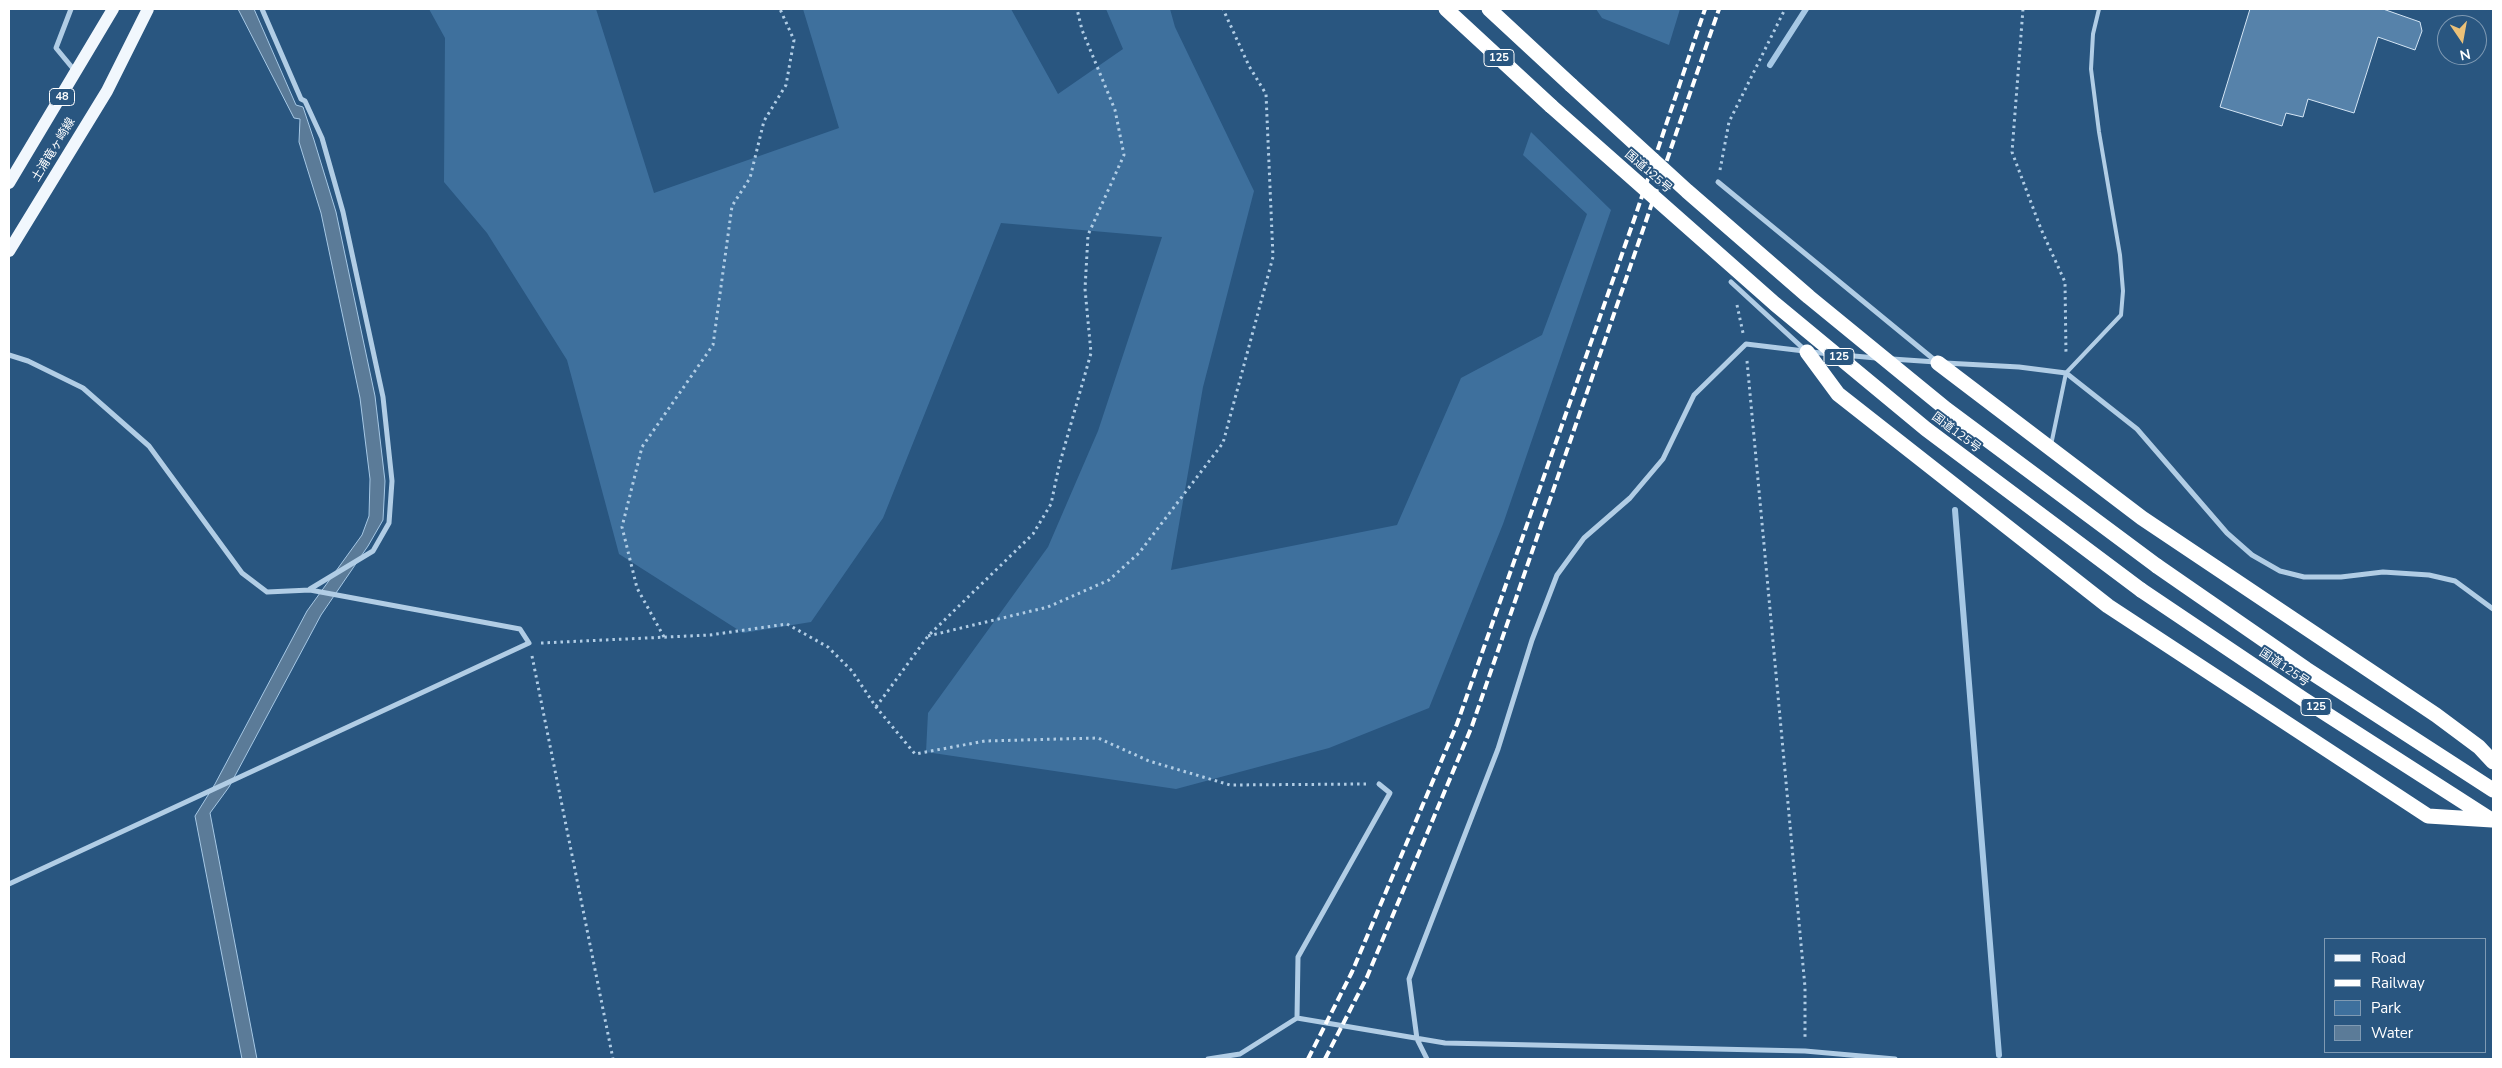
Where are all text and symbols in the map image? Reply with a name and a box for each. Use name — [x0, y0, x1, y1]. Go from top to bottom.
north arrow — [2437, 15, 2487, 65]
text: N — [2458, 44, 2472, 65]
road number: 125 — [1484, 49, 1514, 66]
road number: 48 — [50, 88, 74, 105]
street label: 土浦竜ヶ崎線 — [29, 115, 79, 185]
street label: 国道125号 — [1622, 148, 1674, 196]
road number: 125 — [1824, 348, 1854, 366]
street label: 国道125号 — [1929, 410, 1983, 456]
street label: 国道125号 — [2256, 646, 2312, 690]
road number: 125 — [2301, 699, 2331, 716]
legend — [2324, 938, 2487, 1053]
text: Road — [2371, 948, 2406, 968]
text: Railway — [2371, 973, 2425, 993]
text: Park — [2371, 998, 2401, 1018]
text: Water — [2371, 1023, 2413, 1043]

